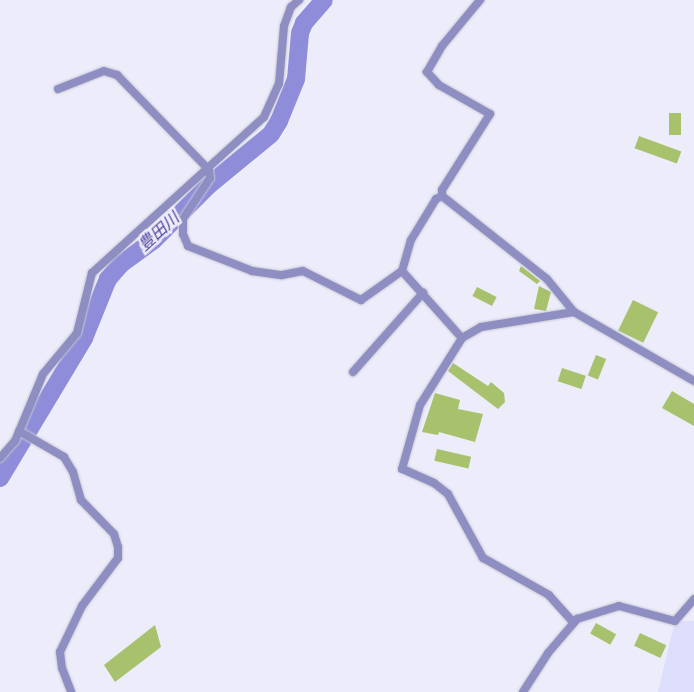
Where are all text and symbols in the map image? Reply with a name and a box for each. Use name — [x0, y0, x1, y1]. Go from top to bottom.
water label: 豊田川 — [135, 209, 183, 255]

